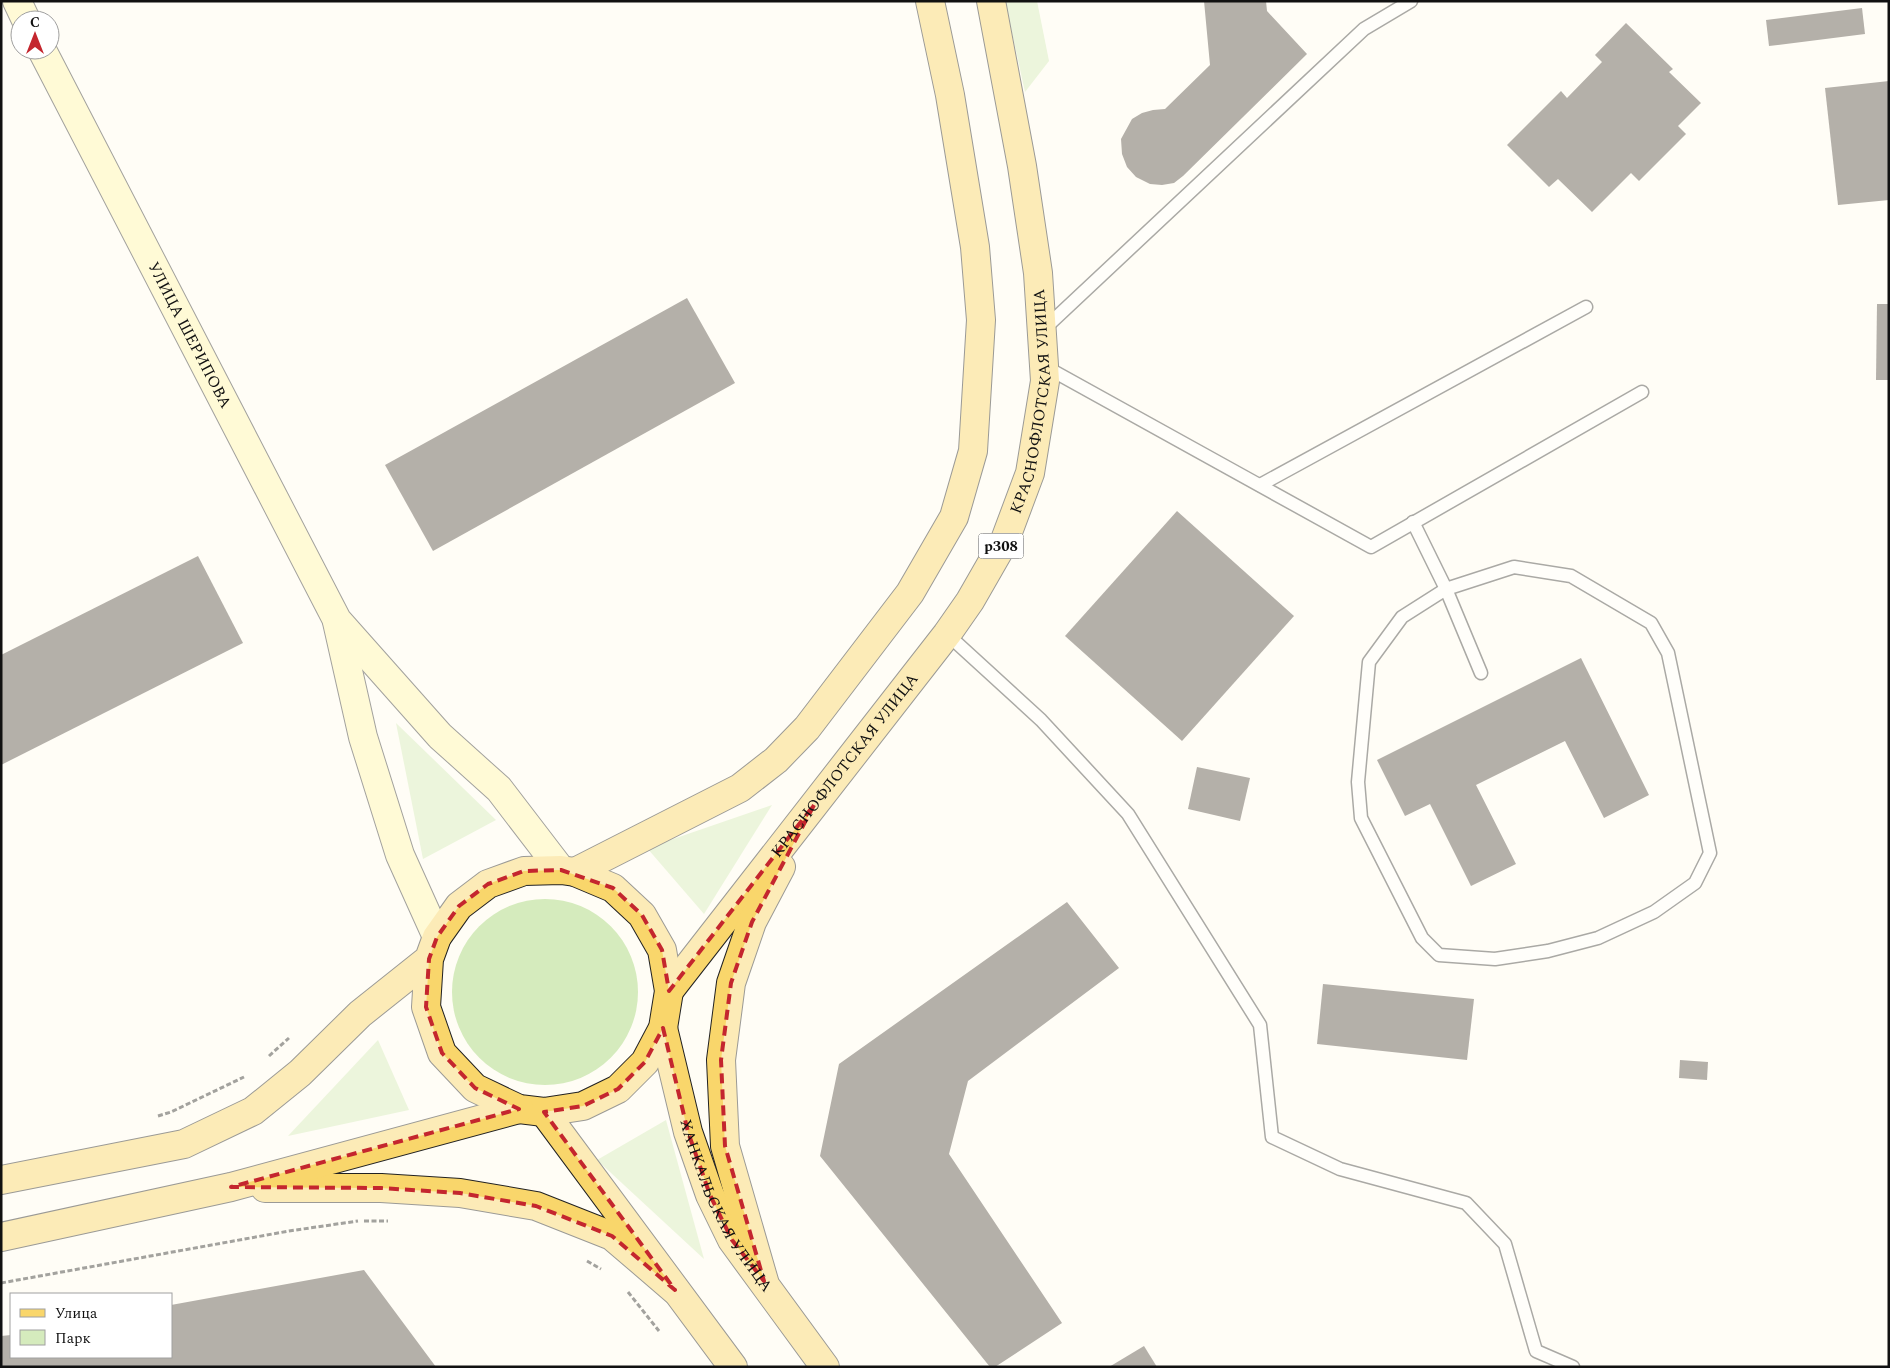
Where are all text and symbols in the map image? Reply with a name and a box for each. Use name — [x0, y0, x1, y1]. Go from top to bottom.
north arrow — [10, 10, 60, 60]
text: С — [30, 12, 40, 33]
street label: УЛИЦА ШЕРИПОВА — [142, 257, 238, 413]
street label: КРАСНОФЛОТСКАЯ УЛИЦА — [1004, 288, 1058, 517]
road number: p308 — [978, 534, 1024, 558]
street label: КРАСНОФЛОТСКАЯ УЛИЦА — [765, 668, 924, 863]
street label: ХАНКАЛЬСКАЯ УЛИЦА — [673, 1117, 778, 1297]
legend — [10, 1293, 172, 1358]
text: Улица — [55, 1302, 98, 1325]
text: Парк — [55, 1327, 91, 1350]

